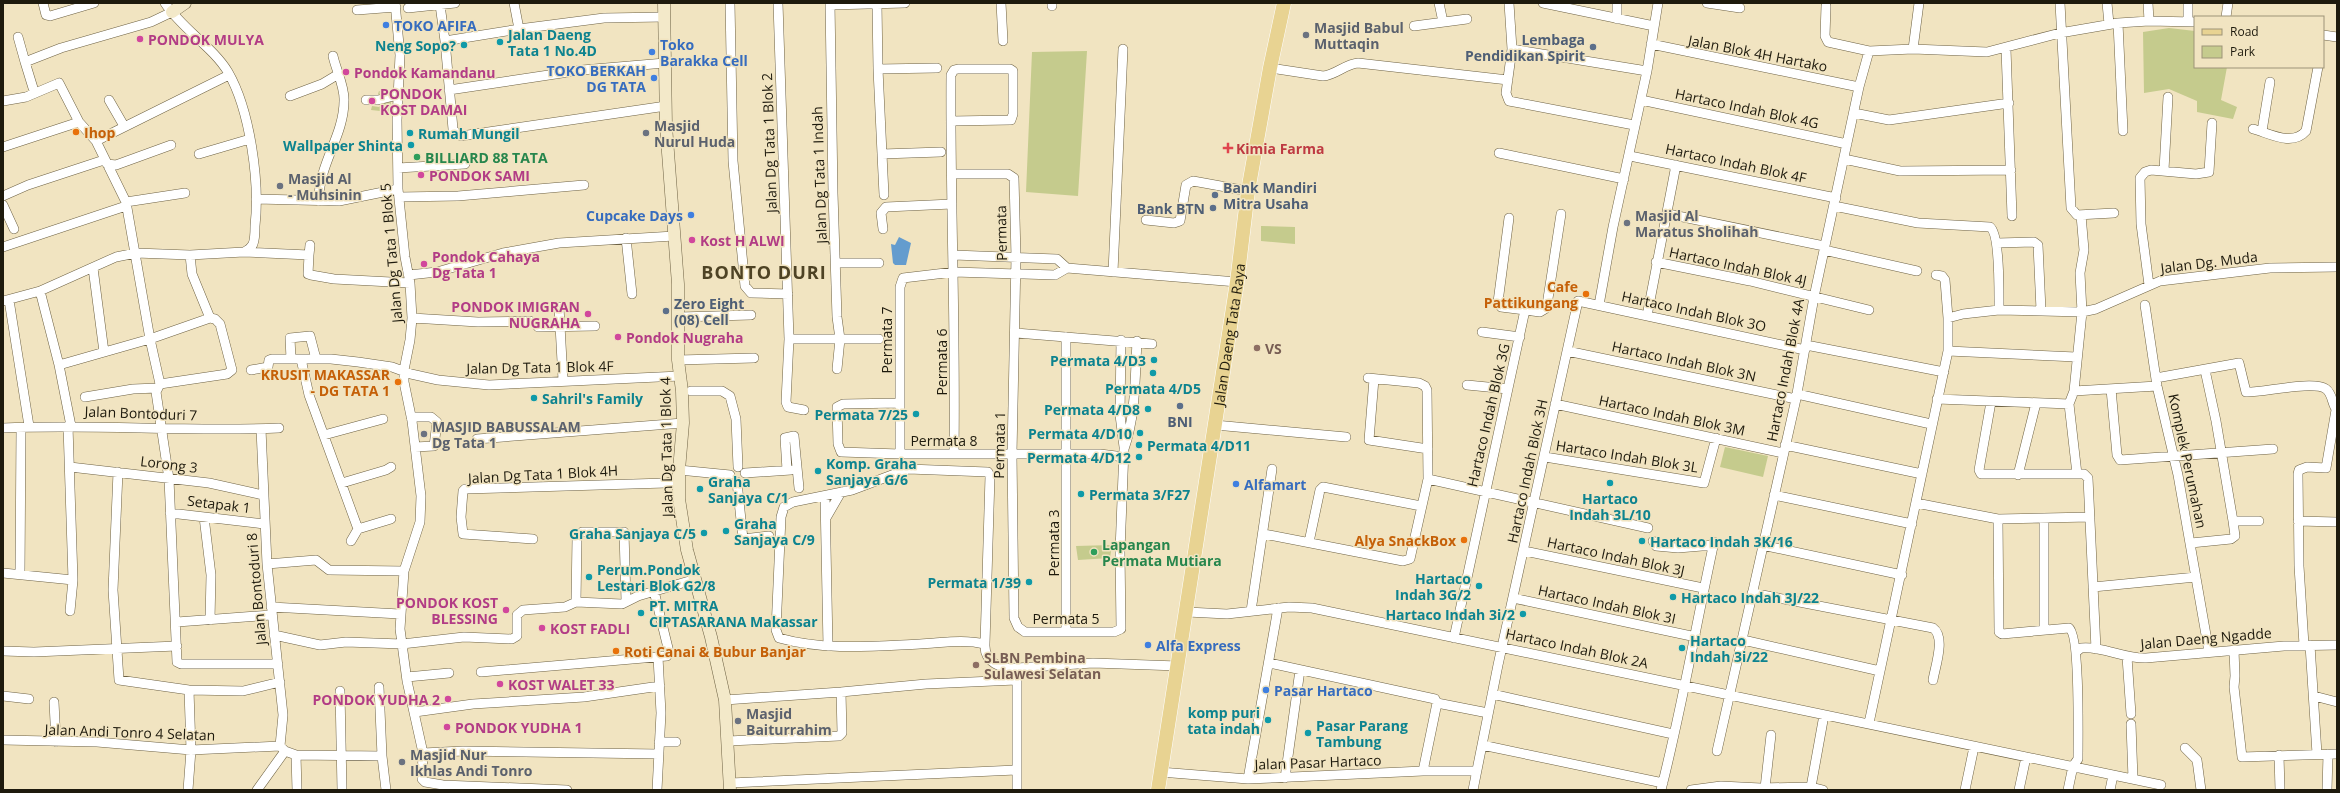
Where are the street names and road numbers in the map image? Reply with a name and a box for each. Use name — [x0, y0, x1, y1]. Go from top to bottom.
street label: Jalan Blok 4H Hartako — [1685, 30, 1829, 76]
street label: Jalan Dg Tata 1 Blok 2 — [757, 73, 781, 215]
street label: Hartaco Indah Blok 4G — [1673, 83, 1821, 133]
street label: Jalan Dg Tata 1 Indah — [807, 106, 831, 246]
street label: Hartaco Indah Blok 4F — [1664, 139, 1808, 187]
street label: Jalan Dg Tata 1 Blok 5 — [375, 182, 407, 326]
street label: Permata — [991, 205, 1011, 261]
street label: Hartaco Indah Blok 4J — [1667, 242, 1809, 290]
street label: Jalan Dg. Muda — [2157, 247, 2259, 278]
street label: Jalan Daeng Tata Raya — [1208, 262, 1249, 409]
street label: Hartaco Indah Blok 3O — [1620, 286, 1768, 336]
street label: Hartaco Indah Blok 4A — [1762, 297, 1808, 443]
street label: Permata 7 — [877, 306, 896, 374]
street label: Permata 6 — [932, 328, 951, 396]
street label: Hartaco Indah Blok 3N — [1610, 336, 1758, 386]
street label: Hartaco Indah Blok 3G — [1462, 341, 1514, 489]
street label: Jalan Dg Tata 1 Blok 4F — [464, 356, 614, 378]
street label: Jalan Dg Tata 1 Blok 4 — [655, 377, 677, 519]
street label: Hartaco Indah Blok 3M — [1597, 390, 1747, 440]
street label: Komplek Perumahan — [2164, 392, 2212, 530]
street label: Hartaco Indah Blok 3H — [1502, 397, 1552, 545]
street label: Jalan Bontoduri 7 — [82, 401, 198, 424]
street label: Permata 1 — [989, 411, 1009, 479]
street label: Permata 8 — [910, 431, 978, 450]
street label: Hartaco Indah Blok 3L — [1555, 435, 1699, 477]
street label: Lorong 3 — [139, 451, 199, 477]
street label: Jalan Dg Tata 1 Blok 4H — [465, 461, 619, 488]
street label: Setapak 1 — [186, 491, 252, 517]
street label: Permata 3 — [1044, 509, 1063, 577]
street label: Jalan Bontoduri 8 — [242, 532, 271, 648]
street label: Hartaco Indah Blok 3J — [1545, 532, 1687, 580]
street label: Hartaco Indah Blok 3I — [1536, 580, 1678, 628]
street label: Permata 5 — [1032, 609, 1100, 628]
street label: Jalan Daeng Ngadde — [2138, 623, 2273, 653]
street label: Hartaco Indah Blok 2A — [1504, 624, 1650, 672]
street label: Jalan Andi Tonro 4 Selatan — [42, 719, 216, 744]
street label: Jalan Pasar Hartaco — [1252, 750, 1382, 774]

